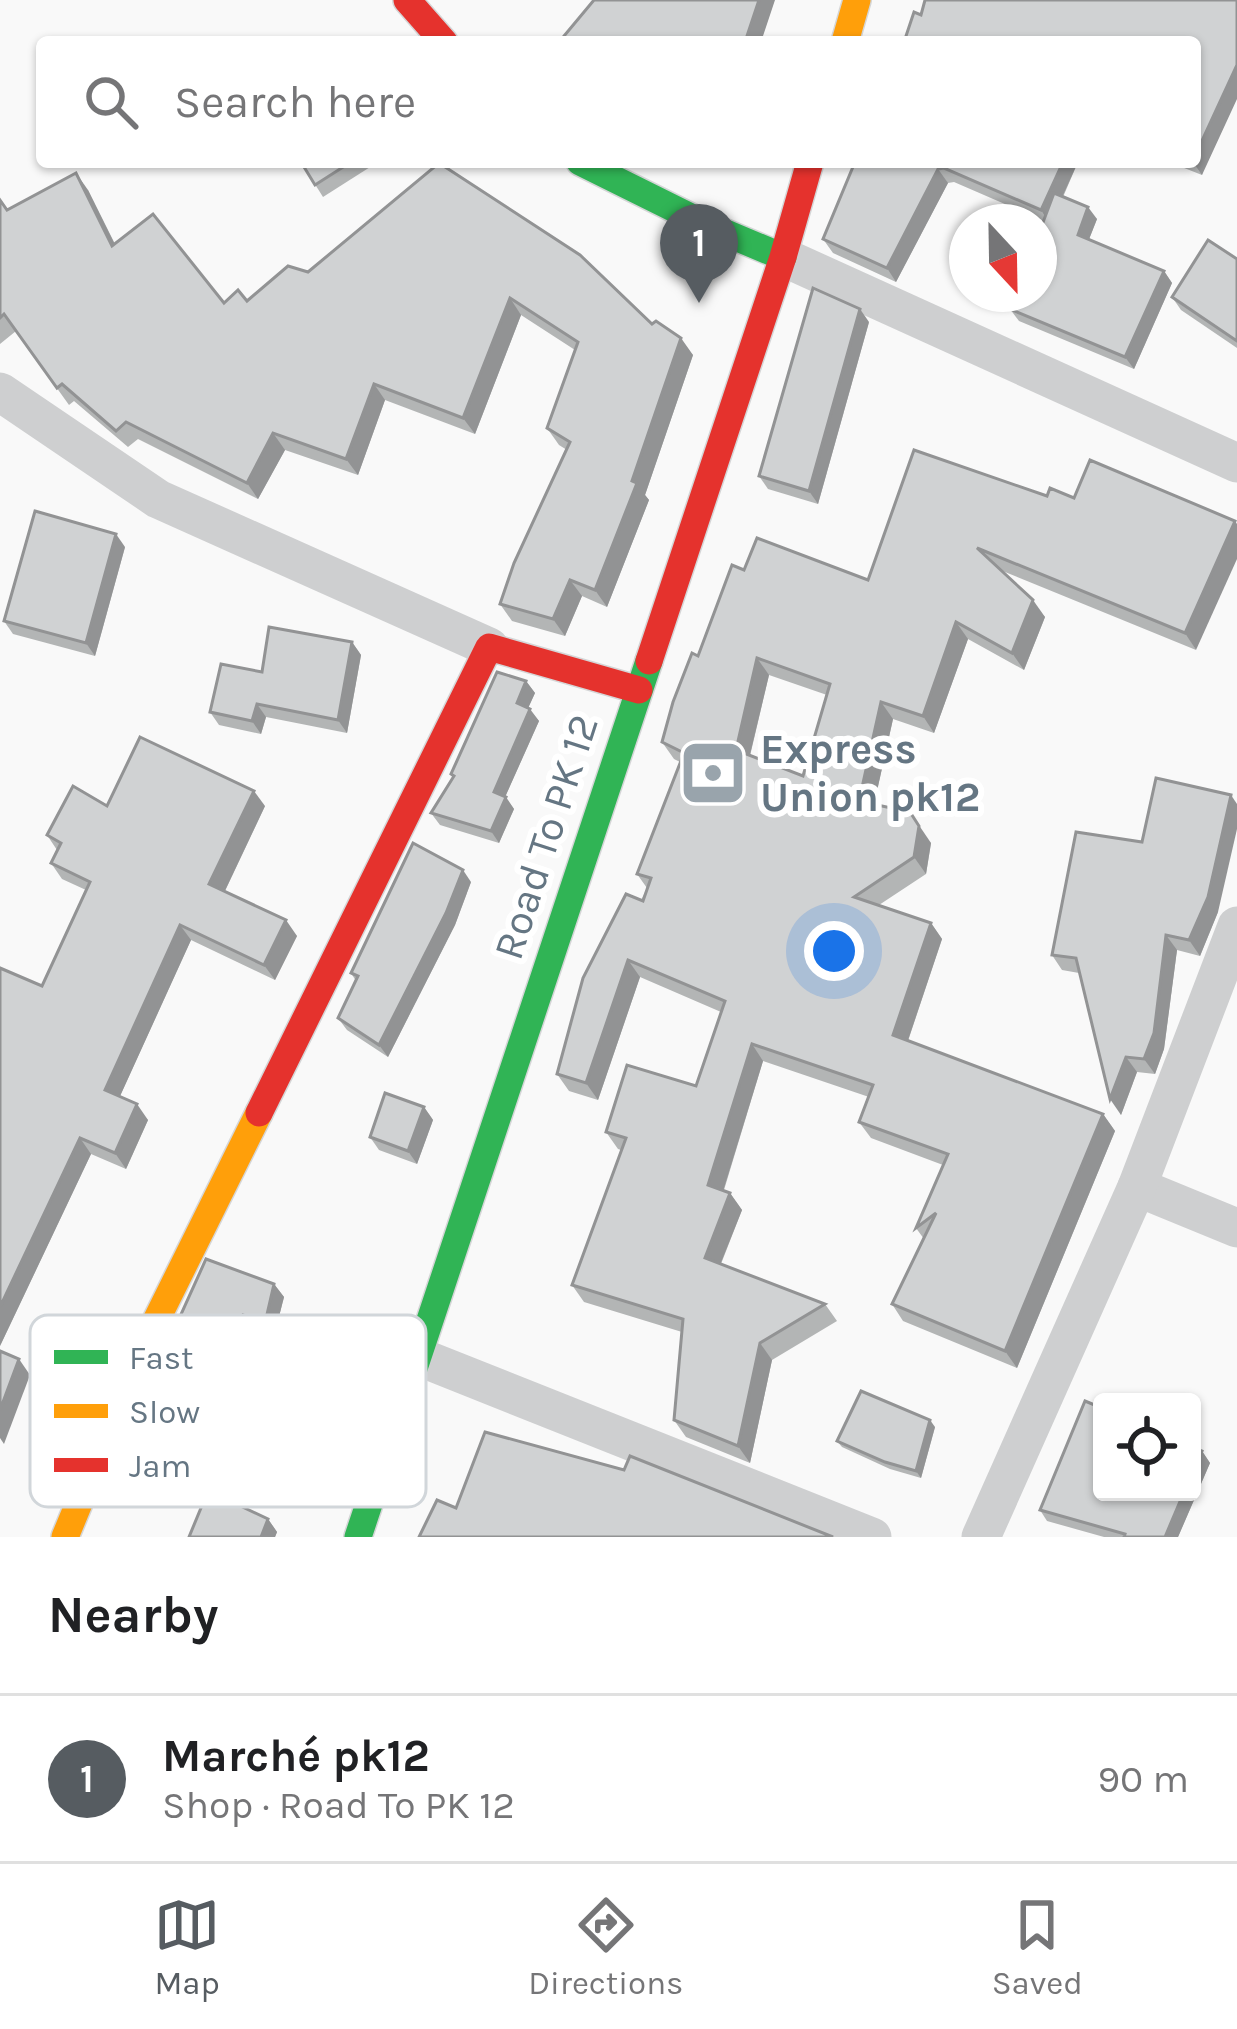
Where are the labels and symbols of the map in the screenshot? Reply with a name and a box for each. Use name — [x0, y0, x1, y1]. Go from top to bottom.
pin: 1 — [660, 204, 738, 303]
north arrow — [949, 204, 1057, 312]
street label: Road To PK 12 — [483, 708, 609, 966]
place label: Express Union pk12 — [760, 724, 980, 822]
bank icon: Express Union pk12 — [678, 738, 748, 808]
your location — [804, 921, 864, 981]
legend — [30, 1315, 426, 1507]
text: Fast — [129, 1339, 193, 1377]
text: Slow — [129, 1393, 200, 1431]
text: Jam — [129, 1447, 191, 1485]

